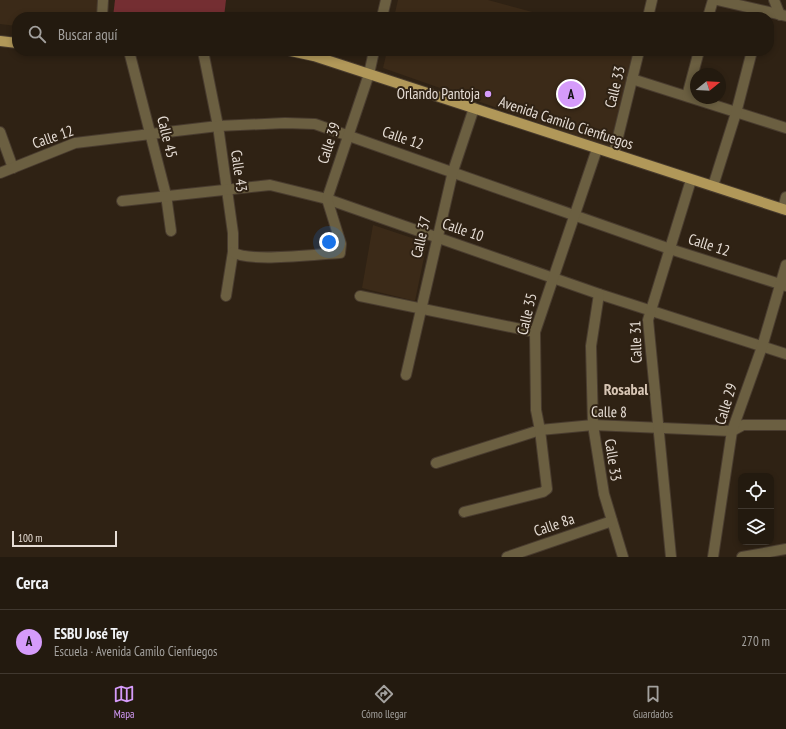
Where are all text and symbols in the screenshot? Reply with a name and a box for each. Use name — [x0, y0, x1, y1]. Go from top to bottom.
search box — [12, 12, 774, 56]
icon: search — [26, 23, 48, 45]
text: Buscar aquí — [58, 25, 118, 44]
street label: Calle 33 — [600, 64, 629, 110]
north arrow — [690, 68, 726, 104]
pin: A — [558, 79, 584, 109]
place label: Orlando Pantoja — [397, 84, 480, 103]
marker: Orlando Pantoja — [483, 89, 493, 99]
street label: Avenida Camilo Cienfuegos — [496, 93, 636, 153]
street label: Calle 45 — [153, 114, 182, 160]
street label: Calle 39 — [313, 120, 344, 166]
street label: Calle 12 — [30, 121, 76, 152]
street label: Calle 12 — [380, 122, 426, 153]
street label: Calle 43 — [227, 149, 252, 193]
street label: Calle 37 — [406, 214, 435, 260]
street label: Calle 10 — [440, 214, 487, 246]
street label: Calle 12 — [686, 229, 732, 260]
your location — [319, 232, 339, 252]
street label: Calle 35 — [512, 291, 541, 337]
street label: Calle 31 — [625, 320, 646, 364]
district label: Rosabal — [604, 379, 648, 399]
street label: Calle 29 — [710, 381, 741, 427]
street label: Calle 8 — [591, 402, 627, 421]
street label: Calle 33 — [601, 437, 626, 482]
map controls — [738, 473, 774, 545]
button: locate — [738, 473, 774, 509]
street label: Calle 8a — [531, 509, 577, 540]
button: layers — [738, 509, 774, 545]
scale bar — [12, 529, 117, 548]
text: 100 m — [18, 531, 42, 545]
text: Cerca — [16, 572, 49, 594]
text: ESBU José Tey — [54, 624, 128, 643]
text: A — [26, 633, 32, 650]
text: 270 m — [741, 633, 770, 650]
text: Escuela · Avenida Camilo Cienfuegos — [54, 643, 217, 660]
tab: Mapa — [113, 683, 135, 721]
tab: Cómo llegar — [361, 683, 407, 721]
tab: Guardados — [633, 683, 673, 721]

